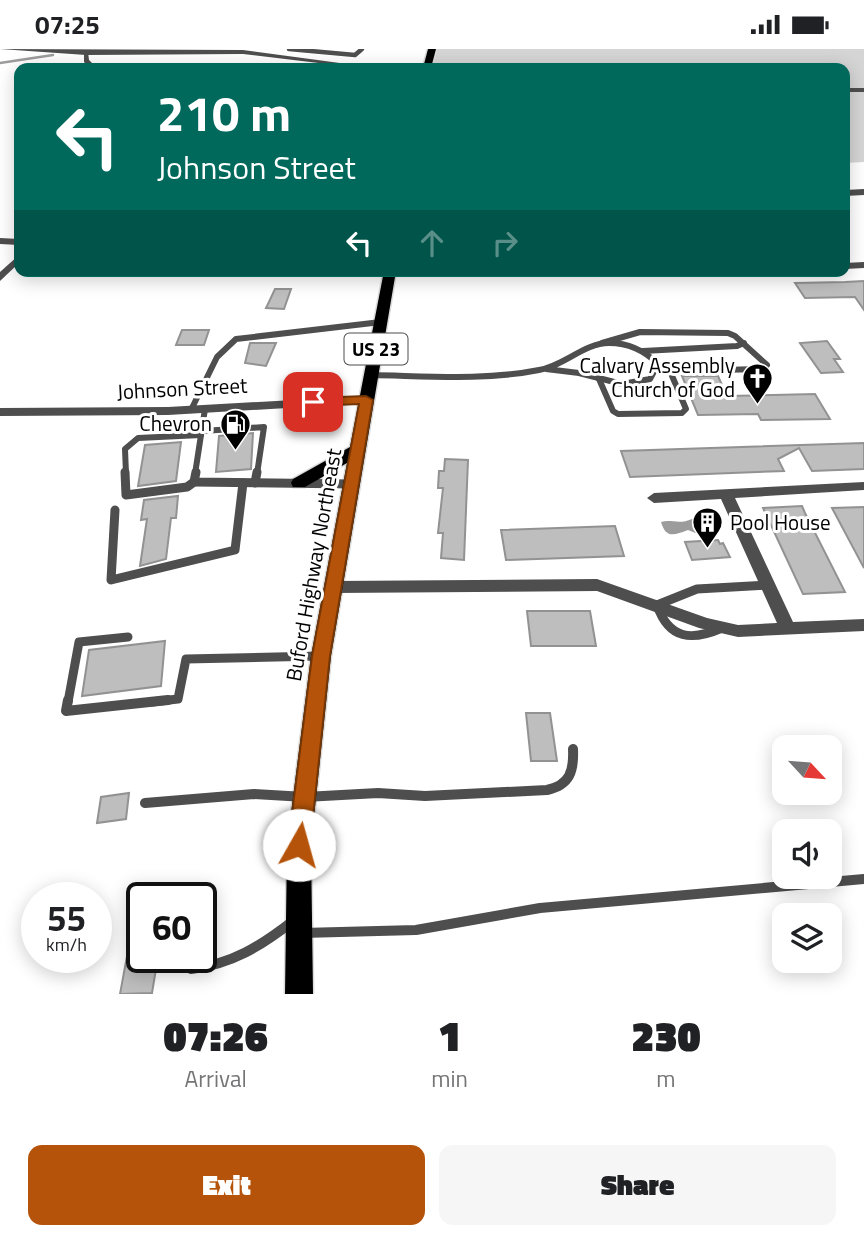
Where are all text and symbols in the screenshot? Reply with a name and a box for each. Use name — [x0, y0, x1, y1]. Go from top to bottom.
text: 07:25 — [35, 5, 100, 44]
text: 210 m — [157, 75, 291, 150]
icon: left — [42, 91, 133, 182]
text: Johnson Street — [157, 143, 356, 191]
icon: left — [340, 224, 378, 262]
icon: ahead — [413, 224, 451, 262]
icon: right — [486, 224, 524, 262]
road number: US 23 — [344, 333, 408, 365]
place label: Calvary Assembly Church of God — [579, 349, 735, 405]
church icon: Calvary Assembly Church of God — [741, 361, 775, 405]
street label: Johnson Street — [116, 369, 249, 407]
pin — [283, 372, 343, 432]
icon: arrive — [294, 383, 332, 421]
place label: Chevron — [139, 407, 212, 439]
fuel station icon: Chevron — [218, 407, 252, 451]
street label: Buford Highway Northeast — [277, 445, 349, 684]
building icon: Pool House — [690, 506, 724, 550]
place label: Pool House — [730, 506, 831, 538]
north arrow — [772, 735, 842, 805]
map controls — [772, 735, 842, 973]
position arrow — [262, 808, 336, 882]
button: sound — [772, 819, 842, 889]
speed limit sign: 60 — [126, 882, 217, 973]
text: 55 — [47, 891, 86, 945]
button: layers — [772, 903, 842, 973]
text: km/h — [46, 931, 87, 958]
text: 07:26 — [163, 1003, 268, 1067]
text: 1 — [438, 1003, 461, 1067]
text: 230 — [631, 1003, 701, 1067]
text: Arrival — [184, 1061, 247, 1096]
text: min — [431, 1061, 468, 1096]
text: m — [656, 1061, 676, 1096]
button: Exit — [28, 1145, 425, 1225]
button: Share — [439, 1145, 836, 1225]

